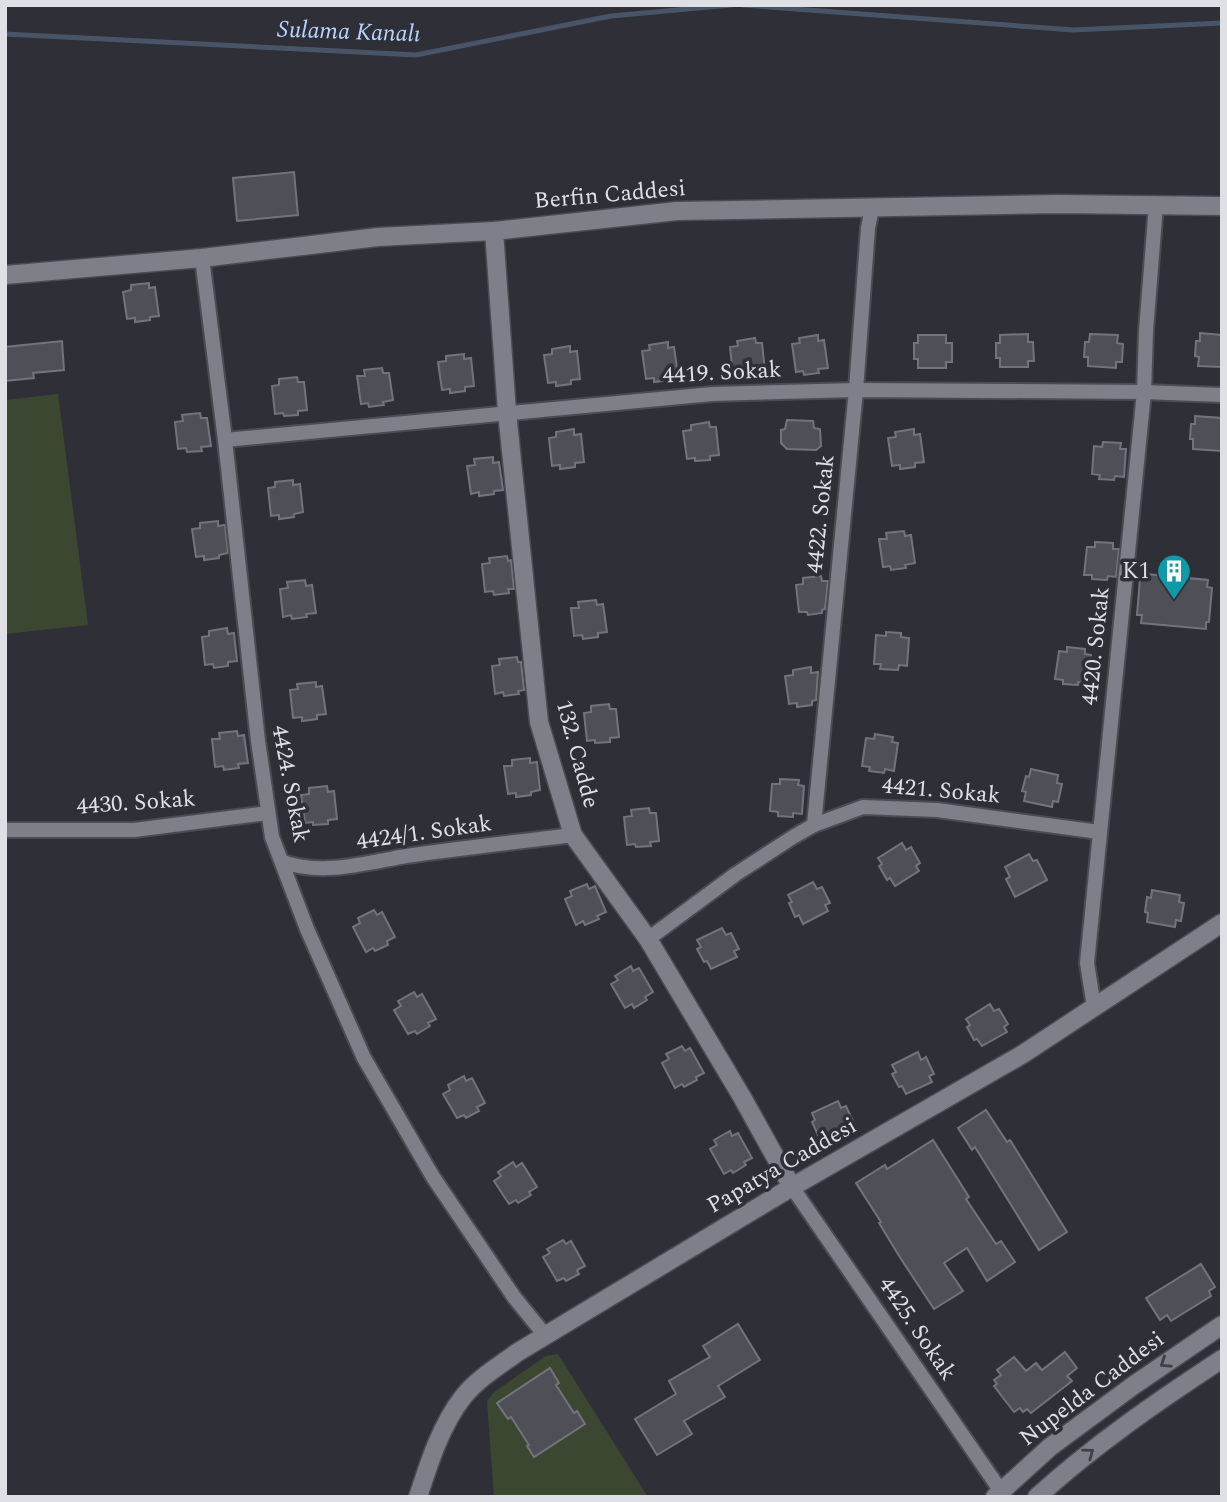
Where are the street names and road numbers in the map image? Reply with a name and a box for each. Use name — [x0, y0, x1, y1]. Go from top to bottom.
street label: Berfin Caddesi — [533, 171, 687, 219]
street label: 4419. Sokak — [662, 352, 783, 394]
street label: 4422. Sokak — [797, 453, 845, 575]
street label: 4420. Sokak — [1072, 585, 1120, 707]
street label: 132. Cadde — [546, 696, 608, 812]
street label: 4424. Sokak — [261, 722, 319, 846]
street label: 4421. Sokak — [880, 768, 1002, 814]
street label: 4430. Sokak — [75, 781, 197, 825]
street label: 4424/1. Sokak — [354, 806, 494, 860]
street label: Papatya Caddesi — [701, 1109, 863, 1223]
street label: 4425. Sokak — [869, 1270, 965, 1388]
street label: Nupelda Caddesi — [1012, 1323, 1172, 1455]

